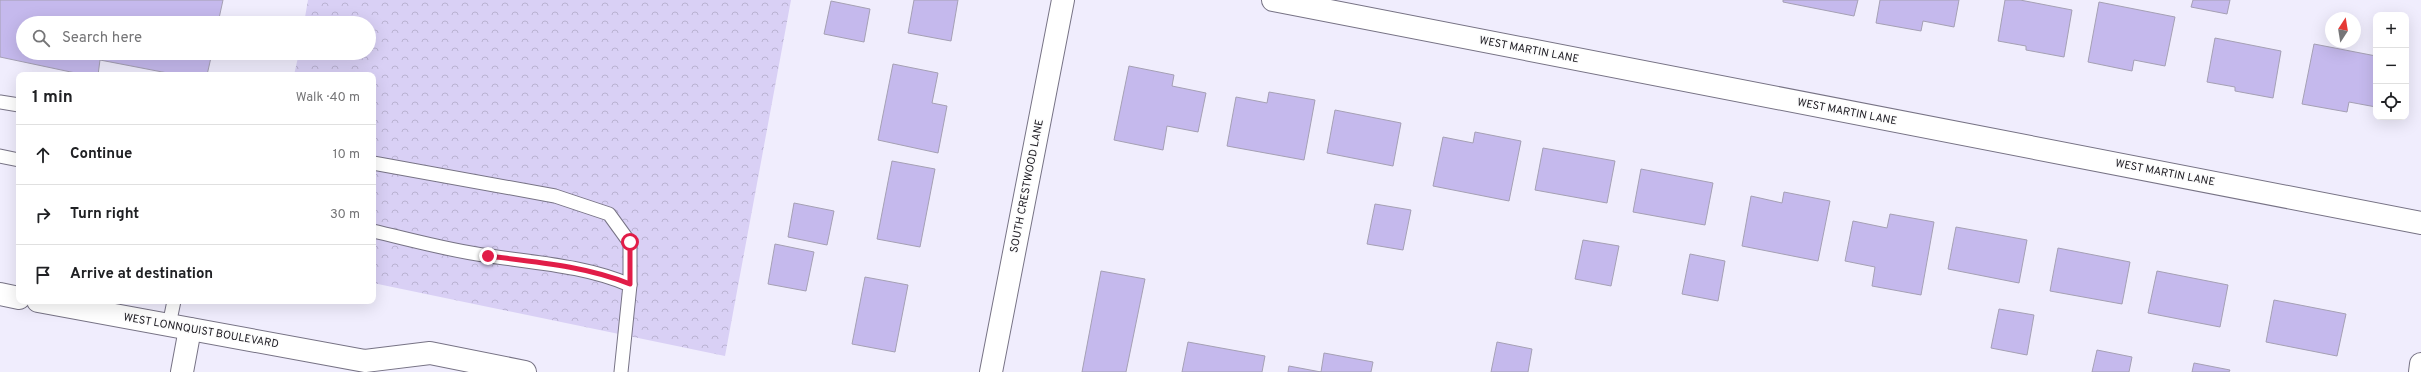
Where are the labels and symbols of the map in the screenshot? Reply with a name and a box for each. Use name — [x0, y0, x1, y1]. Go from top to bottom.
north arrow — [2325, 12, 2361, 48]
street label: WEST MARTIN LANE — [1478, 33, 1580, 67]
street label: WEST MARTIN LANE — [1796, 95, 1898, 129]
street label: SOUTH CRESTWOOD LANE — [1007, 118, 1047, 254]
street label: WEST MARTIN LANE — [2114, 156, 2216, 190]
route start — [621, 233, 639, 251]
route end — [479, 247, 497, 265]
street label: WEST LONNQUIST BOULEVARD — [122, 310, 280, 352]

